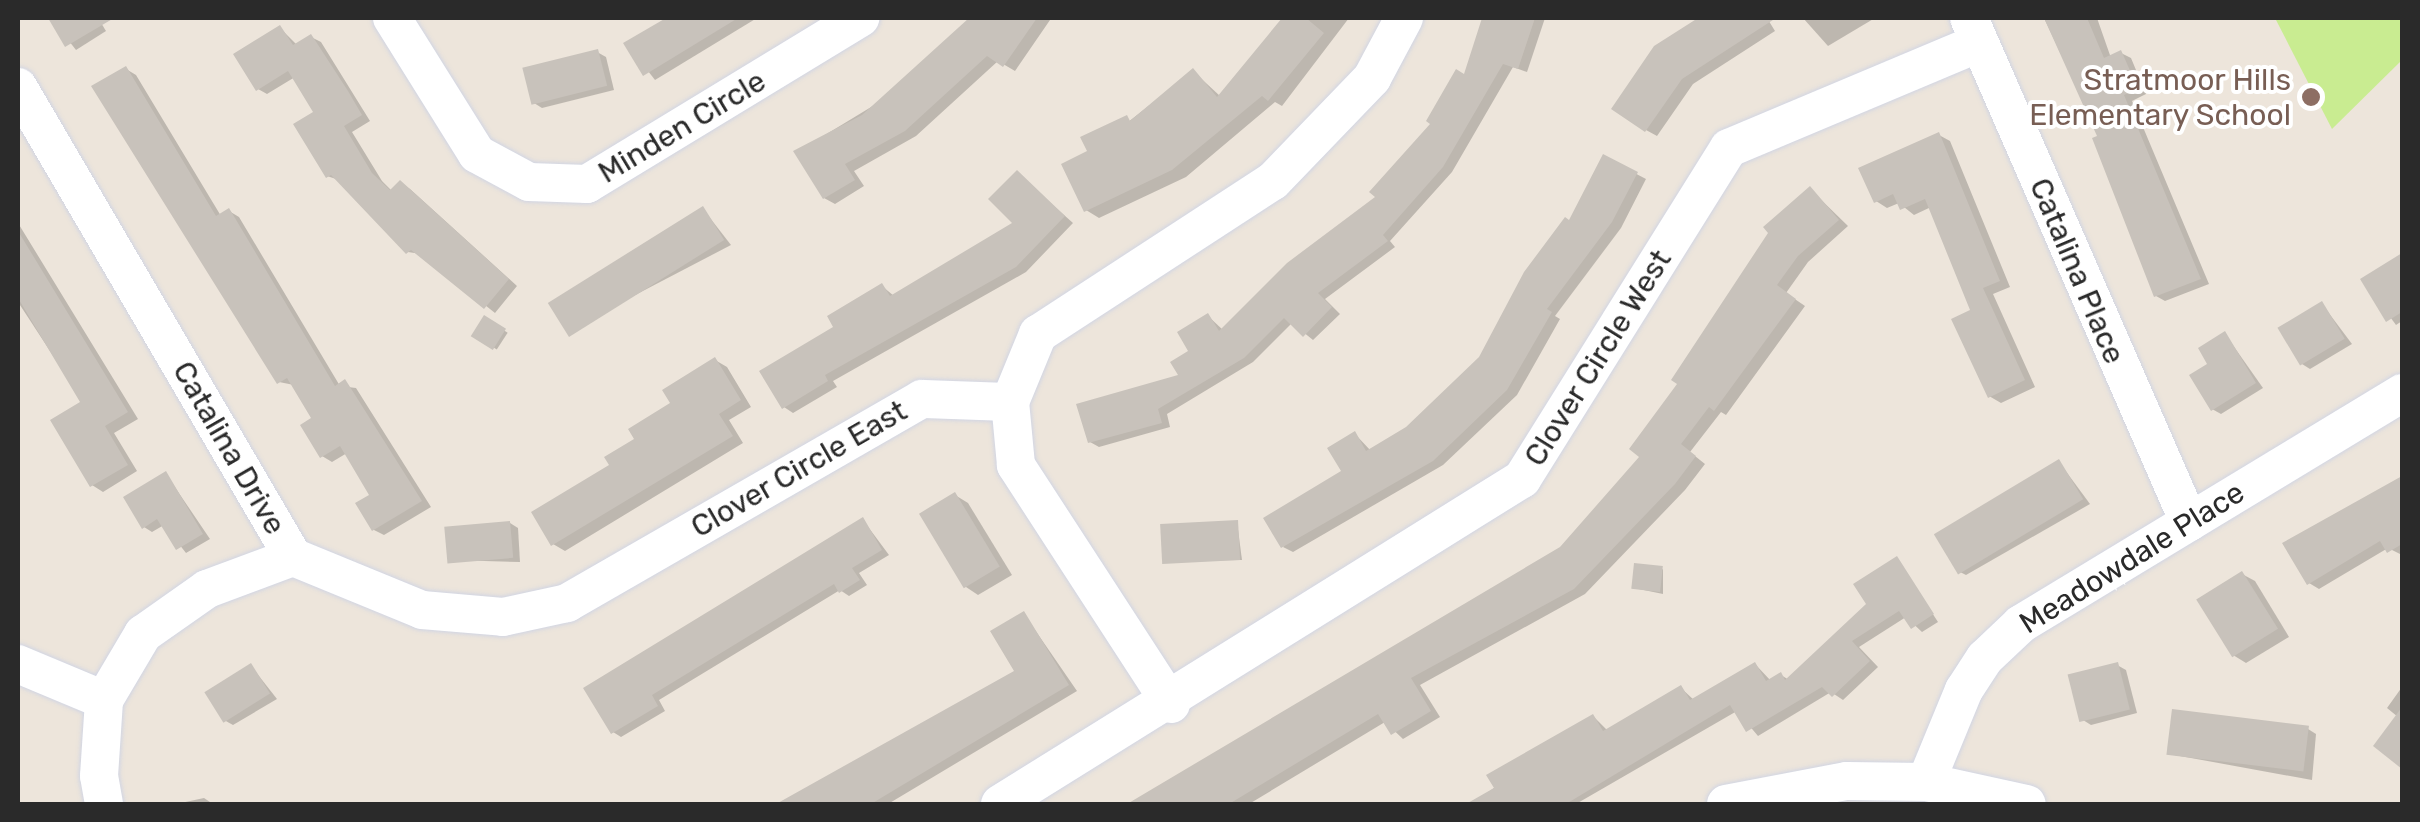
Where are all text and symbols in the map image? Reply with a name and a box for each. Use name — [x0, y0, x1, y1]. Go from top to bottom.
place label: Stratmoor Hills Elementary School — [2028, 62, 2291, 132]
street label: Minden Circle — [592, 63, 772, 191]
marker: Stratmoor Hills Elementary School — [2300, 86, 2322, 108]
street label: Catalina Place — [2022, 173, 2132, 369]
street label: Clover Circle West — [1517, 243, 1679, 473]
street label: Catalina Drive — [165, 355, 293, 541]
street label: Clover Circle East — [685, 393, 913, 545]
street label: Meadowdale Place — [2013, 474, 2251, 642]

